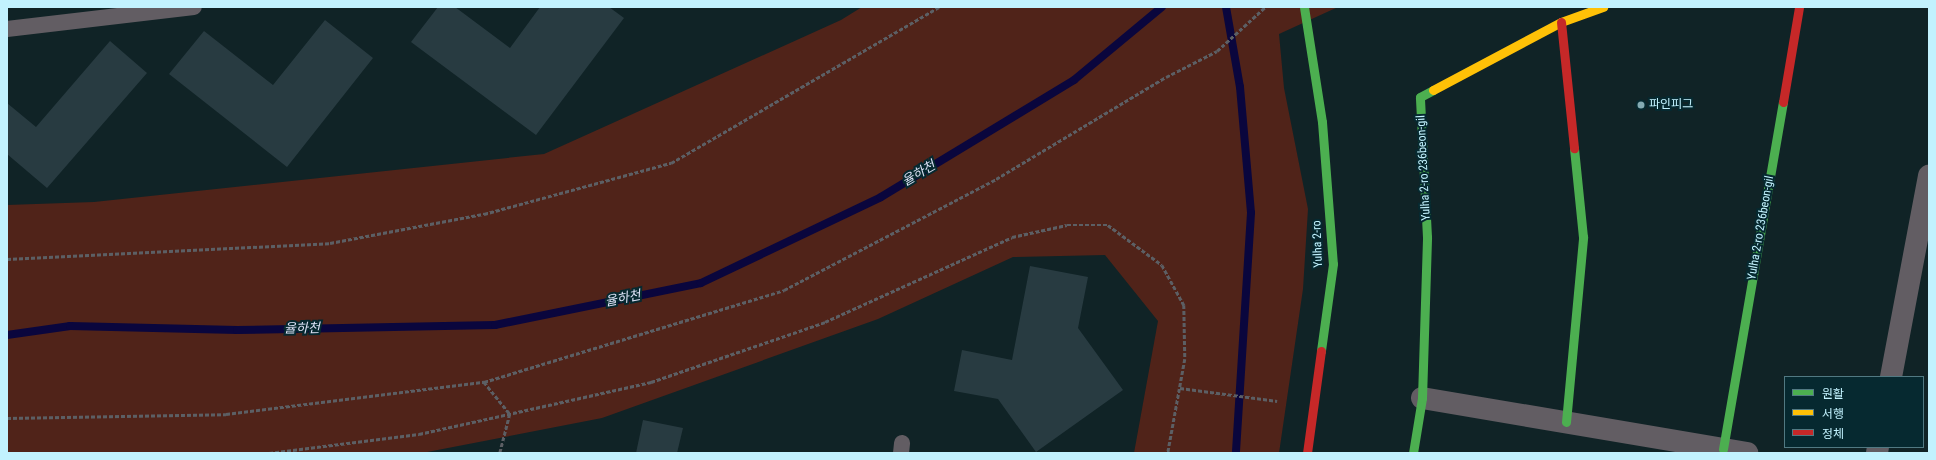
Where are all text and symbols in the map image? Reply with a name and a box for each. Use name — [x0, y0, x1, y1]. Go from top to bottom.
place label: 파인피그 — [1649, 98, 1693, 112]
marker: 파인피그 — [1636, 100, 1646, 110]
street label: Yulha 2-ro 236beon-gil — [1414, 115, 1434, 221]
water label: 율하천 — [900, 158, 938, 190]
street label: Yulha 2-ro 236beon-gil — [1745, 175, 1777, 281]
street label: Yulha 2-ro — [1310, 220, 1326, 268]
water label: 율하천 — [604, 288, 642, 310]
water label: 율하천 — [284, 321, 320, 337]
legend — [1784, 376, 1924, 448]
text: 원활 — [1822, 387, 1844, 401]
text: 서행 — [1822, 407, 1844, 421]
text: 정체 — [1822, 427, 1844, 441]

